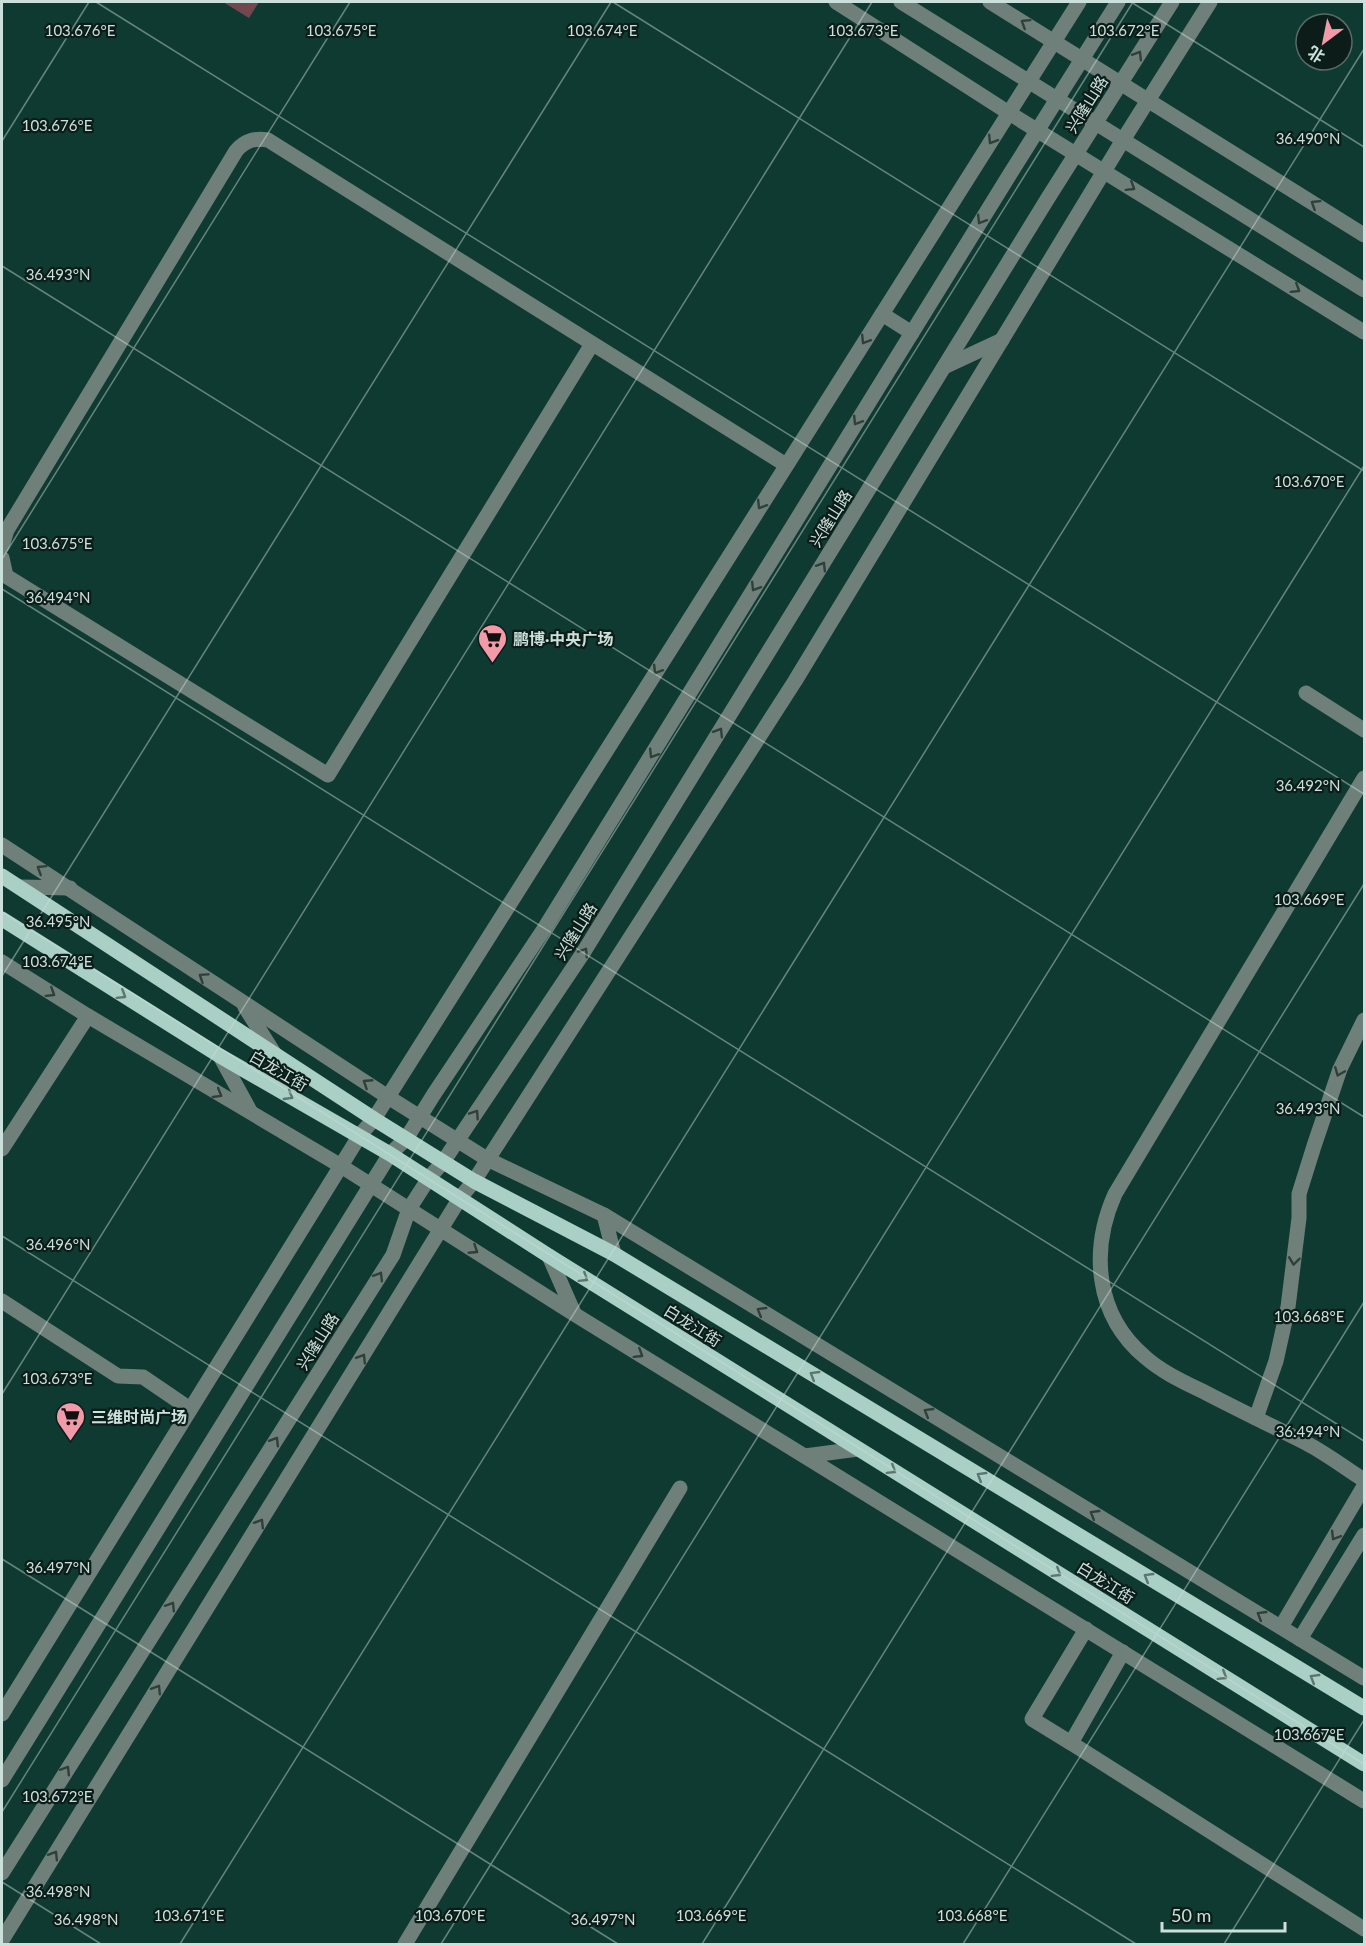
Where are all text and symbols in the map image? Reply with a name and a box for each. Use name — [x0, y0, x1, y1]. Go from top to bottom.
north arrow — [1294, 12, 1354, 72]
one-way arrow — [1021, 19, 1031, 31]
text: 103.676°E — [45, 21, 115, 39]
text: 103.675°E — [306, 21, 376, 39]
text: 103.674°E — [567, 21, 637, 39]
text: 103.673°E — [828, 21, 898, 39]
text: 103.672°E — [1089, 21, 1159, 39]
text: 北 — [1304, 43, 1328, 67]
one-way arrow — [1131, 51, 1142, 62]
street label: 兴隆山路 — [1061, 72, 1111, 136]
text: 103.676°E — [22, 116, 92, 134]
text: 36.490°N — [1276, 129, 1340, 147]
one-way arrow — [987, 134, 999, 144]
one-way arrow — [1124, 179, 1135, 190]
one-way arrow — [1311, 200, 1321, 212]
one-way arrow — [977, 214, 989, 224]
text: 36.493°N — [26, 265, 90, 283]
one-way arrow — [1290, 282, 1300, 294]
one-way arrow — [861, 334, 873, 344]
one-way arrow — [854, 415, 865, 426]
text: 103.670°E — [1274, 472, 1344, 490]
street label: 兴隆山路 — [805, 486, 855, 550]
one-way arrow — [757, 499, 769, 509]
text: 103.675°E — [22, 534, 92, 552]
one-way arrow — [814, 562, 826, 572]
one-way arrow — [751, 581, 762, 592]
text: 36.494°N — [26, 588, 90, 606]
supermarket icon: 鹏博·中央广场 — [476, 622, 508, 664]
place label: 鹏博·中央广场 — [513, 629, 613, 648]
one-way arrow — [653, 664, 665, 674]
one-way arrow — [712, 728, 724, 738]
one-way arrow — [649, 747, 660, 758]
text: 36.492°N — [1276, 776, 1340, 794]
one-way arrow — [36, 866, 47, 877]
text: 103.669°E — [1274, 890, 1344, 908]
street label: 兴隆山路 — [550, 899, 600, 963]
text: 36.495°N — [26, 912, 90, 930]
one-way arrow — [576, 948, 588, 958]
text: 103.674°E — [22, 952, 92, 970]
one-way arrow — [199, 973, 210, 984]
one-way arrow — [45, 985, 55, 997]
one-way arrow — [115, 988, 126, 999]
street label: 白龙江街 — [247, 1046, 311, 1094]
one-way arrow — [1334, 1067, 1347, 1077]
one-way arrow — [362, 1080, 373, 1091]
one-way arrow — [212, 1086, 222, 1098]
one-way arrow — [283, 1089, 293, 1100]
text: 36.493°N — [1276, 1099, 1340, 1117]
one-way arrow — [468, 1109, 479, 1120]
text: 36.496°N — [26, 1235, 90, 1253]
one-way arrow — [468, 1242, 478, 1254]
one-way arrow — [1289, 1256, 1301, 1265]
one-way arrow — [578, 1270, 588, 1282]
one-way arrow — [372, 1272, 384, 1282]
street label: 白龙江街 — [661, 1300, 725, 1350]
one-way arrow — [757, 1306, 767, 1318]
text: 103.668°E — [1274, 1307, 1344, 1325]
street label: 兴隆山路 — [292, 1309, 342, 1373]
one-way arrow — [633, 1346, 643, 1358]
one-way arrow — [355, 1353, 366, 1364]
text: 103.673°E — [22, 1369, 92, 1387]
one-way arrow — [810, 1371, 820, 1382]
supermarket icon: 三维时尚广场 — [54, 1400, 86, 1442]
place label: 三维时尚广场 — [91, 1407, 187, 1426]
one-way arrow — [924, 1408, 934, 1420]
text: 36.494°N — [1276, 1422, 1340, 1440]
one-way arrow — [268, 1437, 279, 1448]
one-way arrow — [886, 1462, 896, 1474]
one-way arrow — [977, 1471, 987, 1483]
one-way arrow — [1090, 1509, 1100, 1521]
one-way arrow — [252, 1519, 264, 1529]
one-way arrow — [1330, 1530, 1342, 1540]
street label: 白龙江街 — [1074, 1557, 1138, 1607]
text: 36.497°N — [26, 1558, 90, 1576]
one-way arrow — [1051, 1565, 1061, 1577]
one-way arrow — [1144, 1572, 1154, 1584]
one-way arrow — [163, 1601, 174, 1612]
one-way arrow — [1257, 1611, 1267, 1623]
one-way arrow — [1217, 1668, 1227, 1680]
one-way arrow — [1310, 1673, 1320, 1685]
one-way arrow — [150, 1685, 162, 1695]
text: 103.667°E — [1274, 1725, 1344, 1743]
one-way arrow — [59, 1766, 71, 1776]
text: 103.672°E — [22, 1787, 92, 1805]
one-way arrow — [47, 1851, 59, 1861]
text: 36.498°N — [26, 1882, 90, 1900]
scale bar — [1162, 1895, 1285, 1933]
text: 50 m — [1171, 1904, 1211, 1926]
text: 103.671°E — [154, 1906, 224, 1924]
text: 103.670°E — [415, 1906, 485, 1924]
text: 103.669°E — [676, 1906, 746, 1924]
text: 103.668°E — [937, 1906, 1007, 1924]
text: 36.498°N — [54, 1910, 118, 1928]
text: 36.497°N — [571, 1910, 635, 1928]

